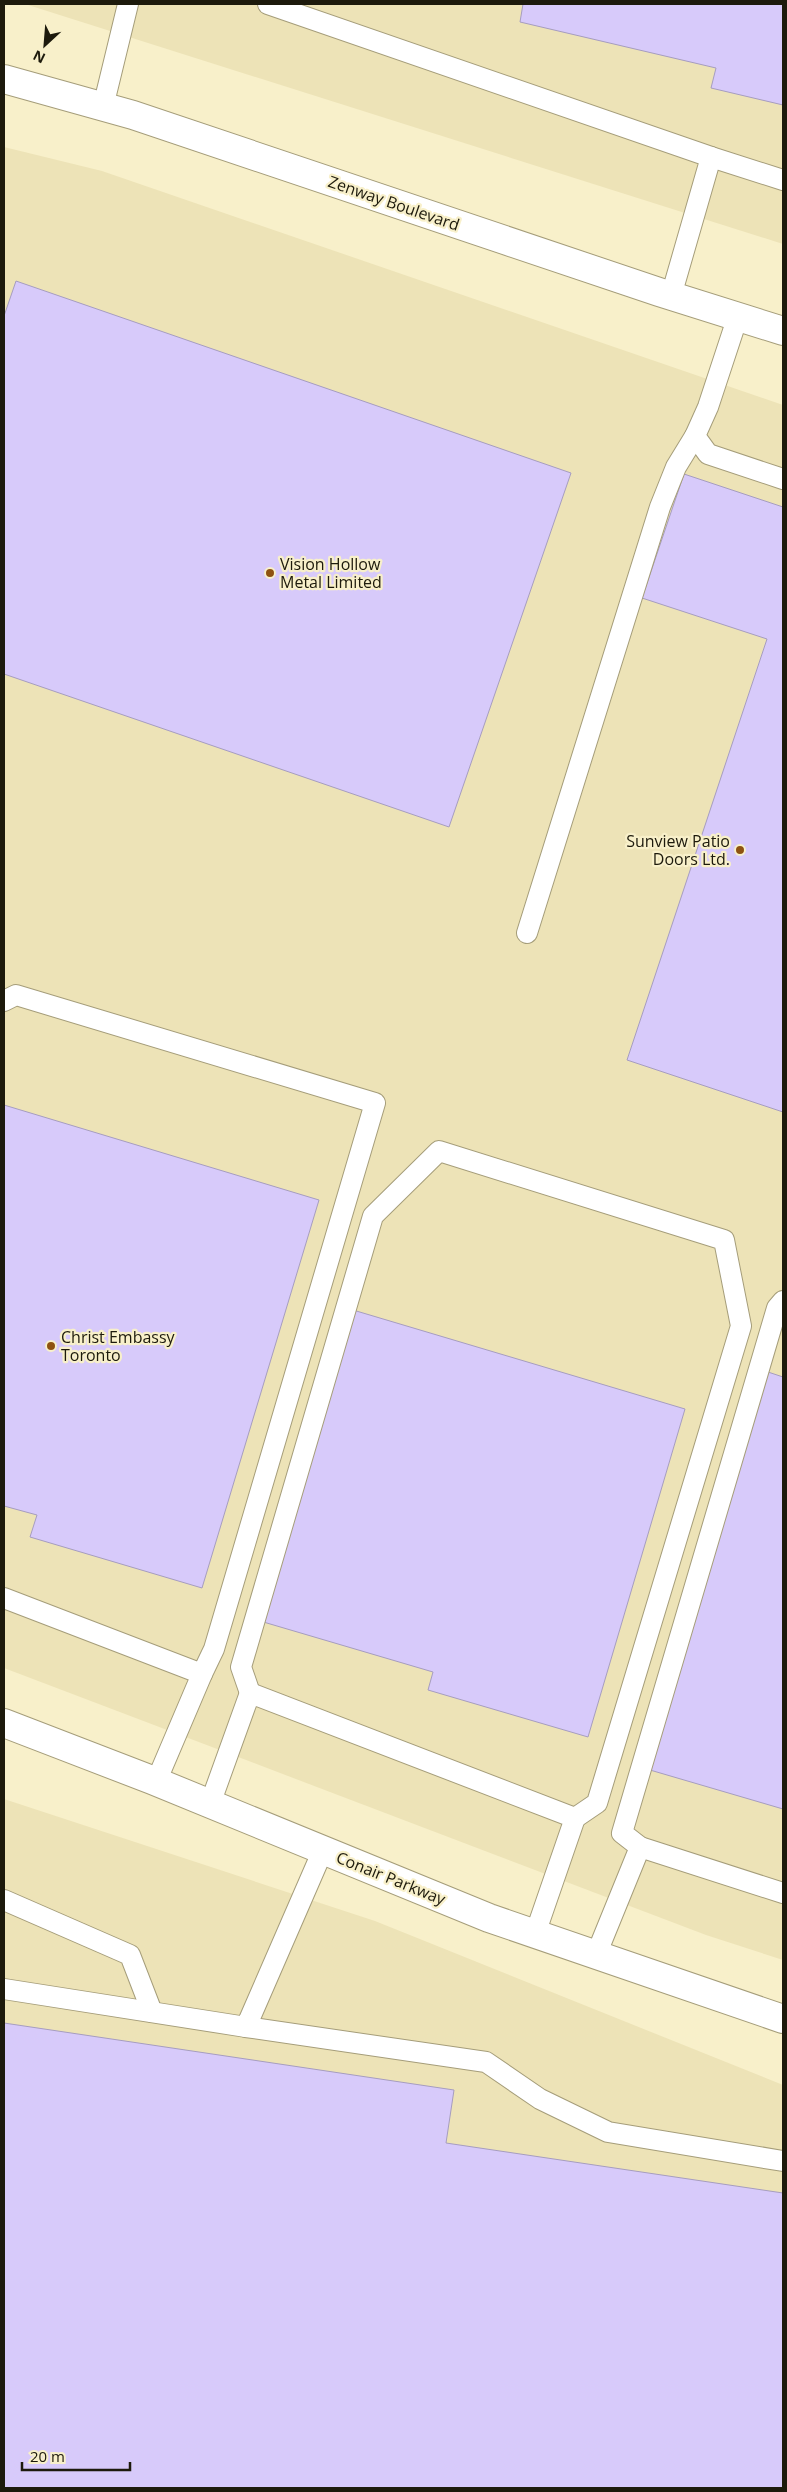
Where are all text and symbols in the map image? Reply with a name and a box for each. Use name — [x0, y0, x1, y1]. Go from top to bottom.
north arrow — [20, 20, 70, 70]
text: N — [30, 46, 48, 68]
street label: Zenway Boulevard — [325, 170, 463, 236]
place label: Vision Hollow Metal Limited — [280, 553, 382, 593]
marker: Vision Hollow Metal Limited — [264, 567, 276, 579]
place label: Sunview Patio Doors Ltd. — [626, 830, 730, 870]
marker: Sunview Patio Doors Ltd. — [734, 844, 746, 856]
place label: Christ Embassy Toronto — [61, 1326, 176, 1366]
marker: Christ Embassy Toronto — [45, 1340, 57, 1352]
street label: Conair Parkway — [333, 1846, 450, 1910]
scale bar — [22, 2440, 130, 2472]
text: 20 m — [30, 2446, 65, 2466]

